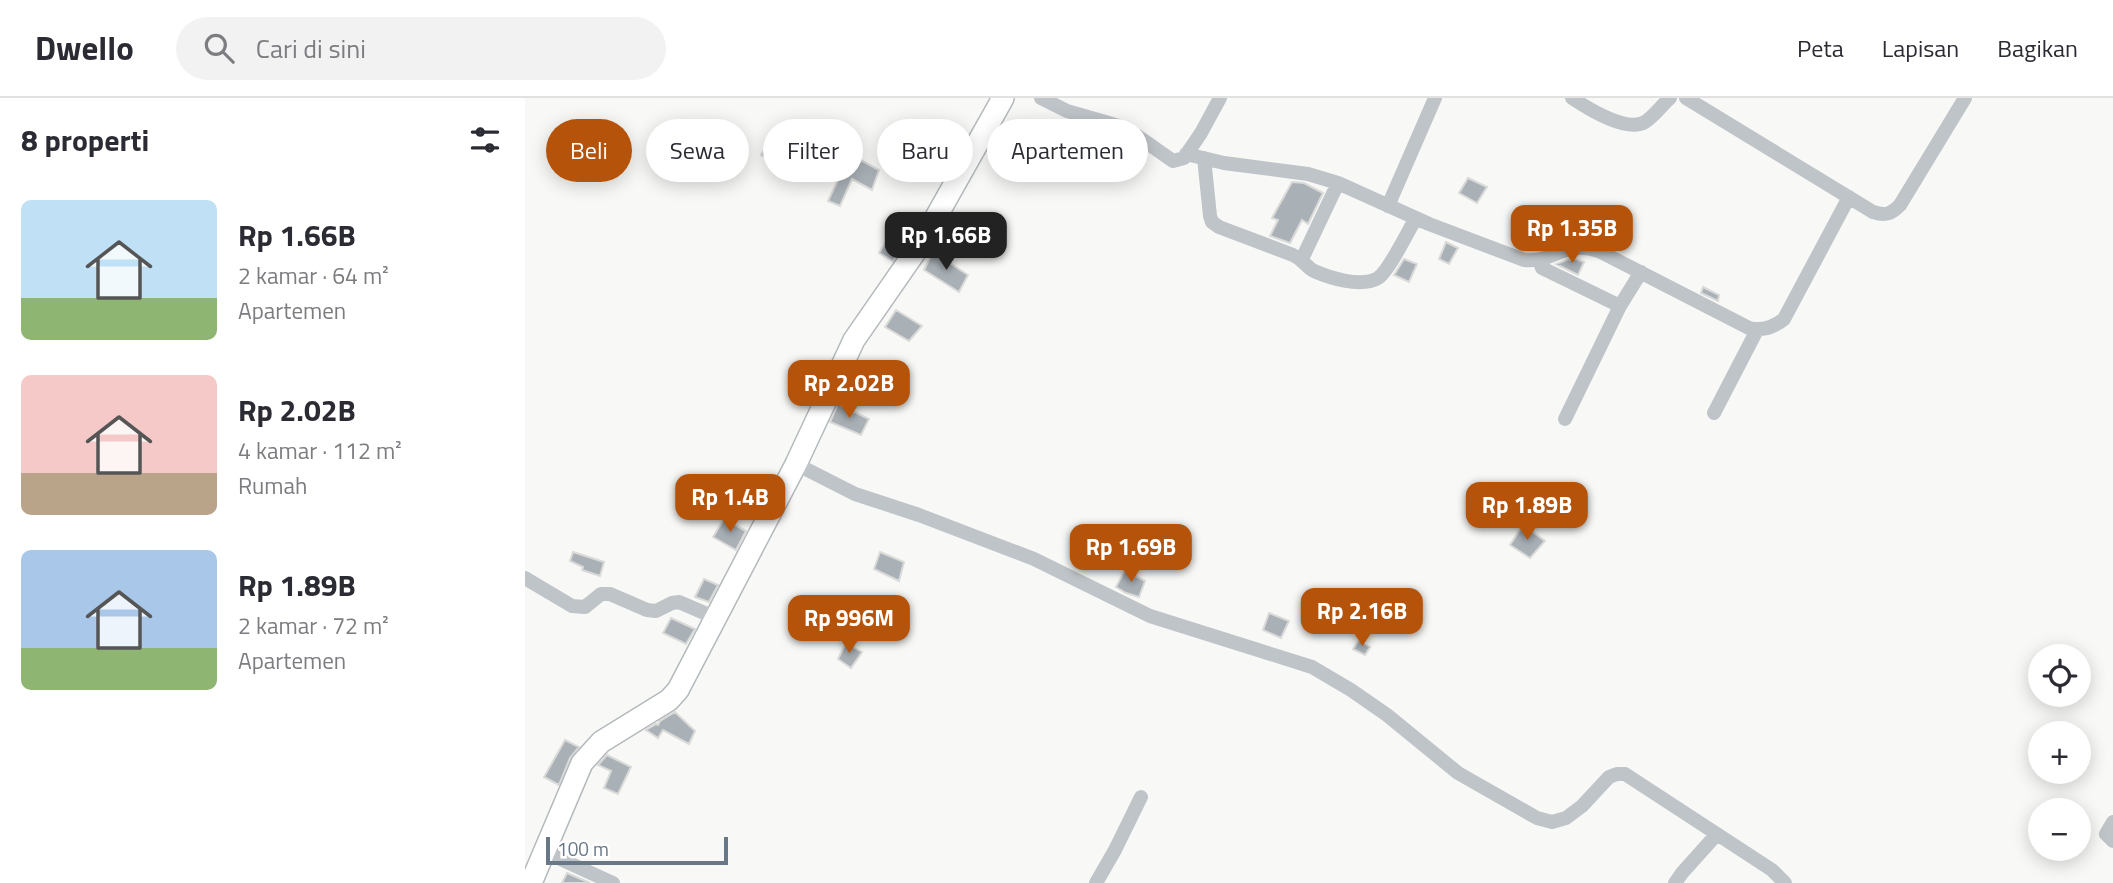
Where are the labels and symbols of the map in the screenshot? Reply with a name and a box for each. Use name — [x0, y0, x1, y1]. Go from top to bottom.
pin: Rp 1.35B — [1500, 206, 1644, 265]
pin: Rp 1.66B — [874, 212, 1018, 272]
pin: Rp 2.02B — [777, 360, 921, 420]
pin: Rp 1.4B — [665, 474, 795, 534]
pin: Rp 1.89B — [1455, 482, 1599, 542]
pin: Rp 1.69B — [1059, 524, 1203, 584]
pin: Rp 2.16B — [1290, 588, 1434, 648]
pin: Rp 996M — [784, 596, 914, 655]
scale bar — [546, 834, 728, 866]

